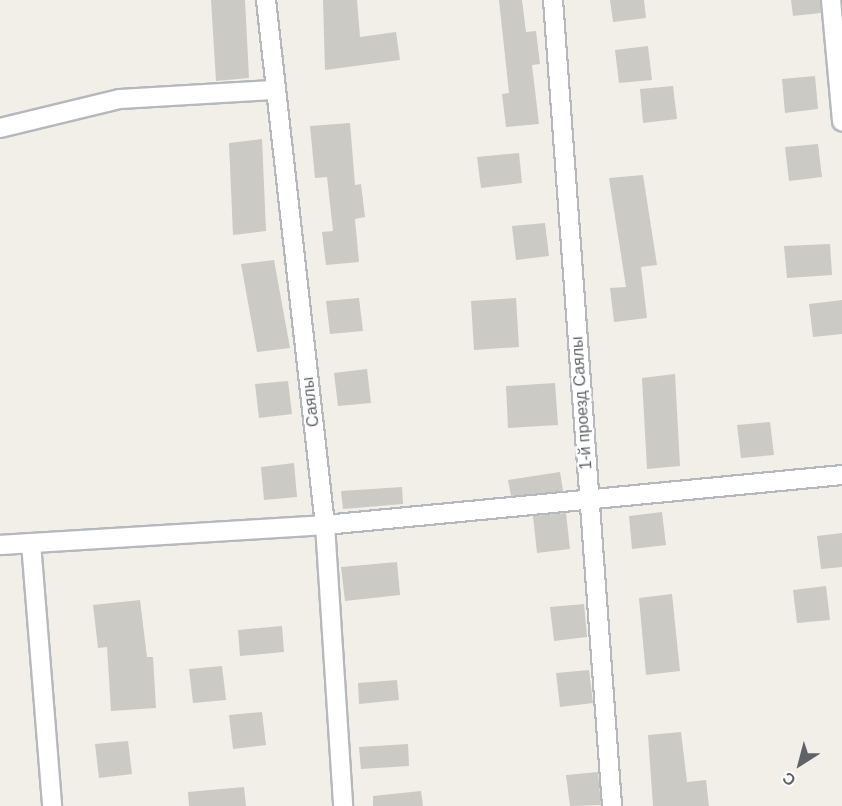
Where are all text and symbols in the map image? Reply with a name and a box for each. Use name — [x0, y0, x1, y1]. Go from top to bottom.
street label: 1-й проезд Саялы — [568, 336, 596, 470]
street label: Саялы — [298, 376, 324, 428]
north arrow — [770, 734, 830, 794]
text: С — [779, 769, 799, 789]

